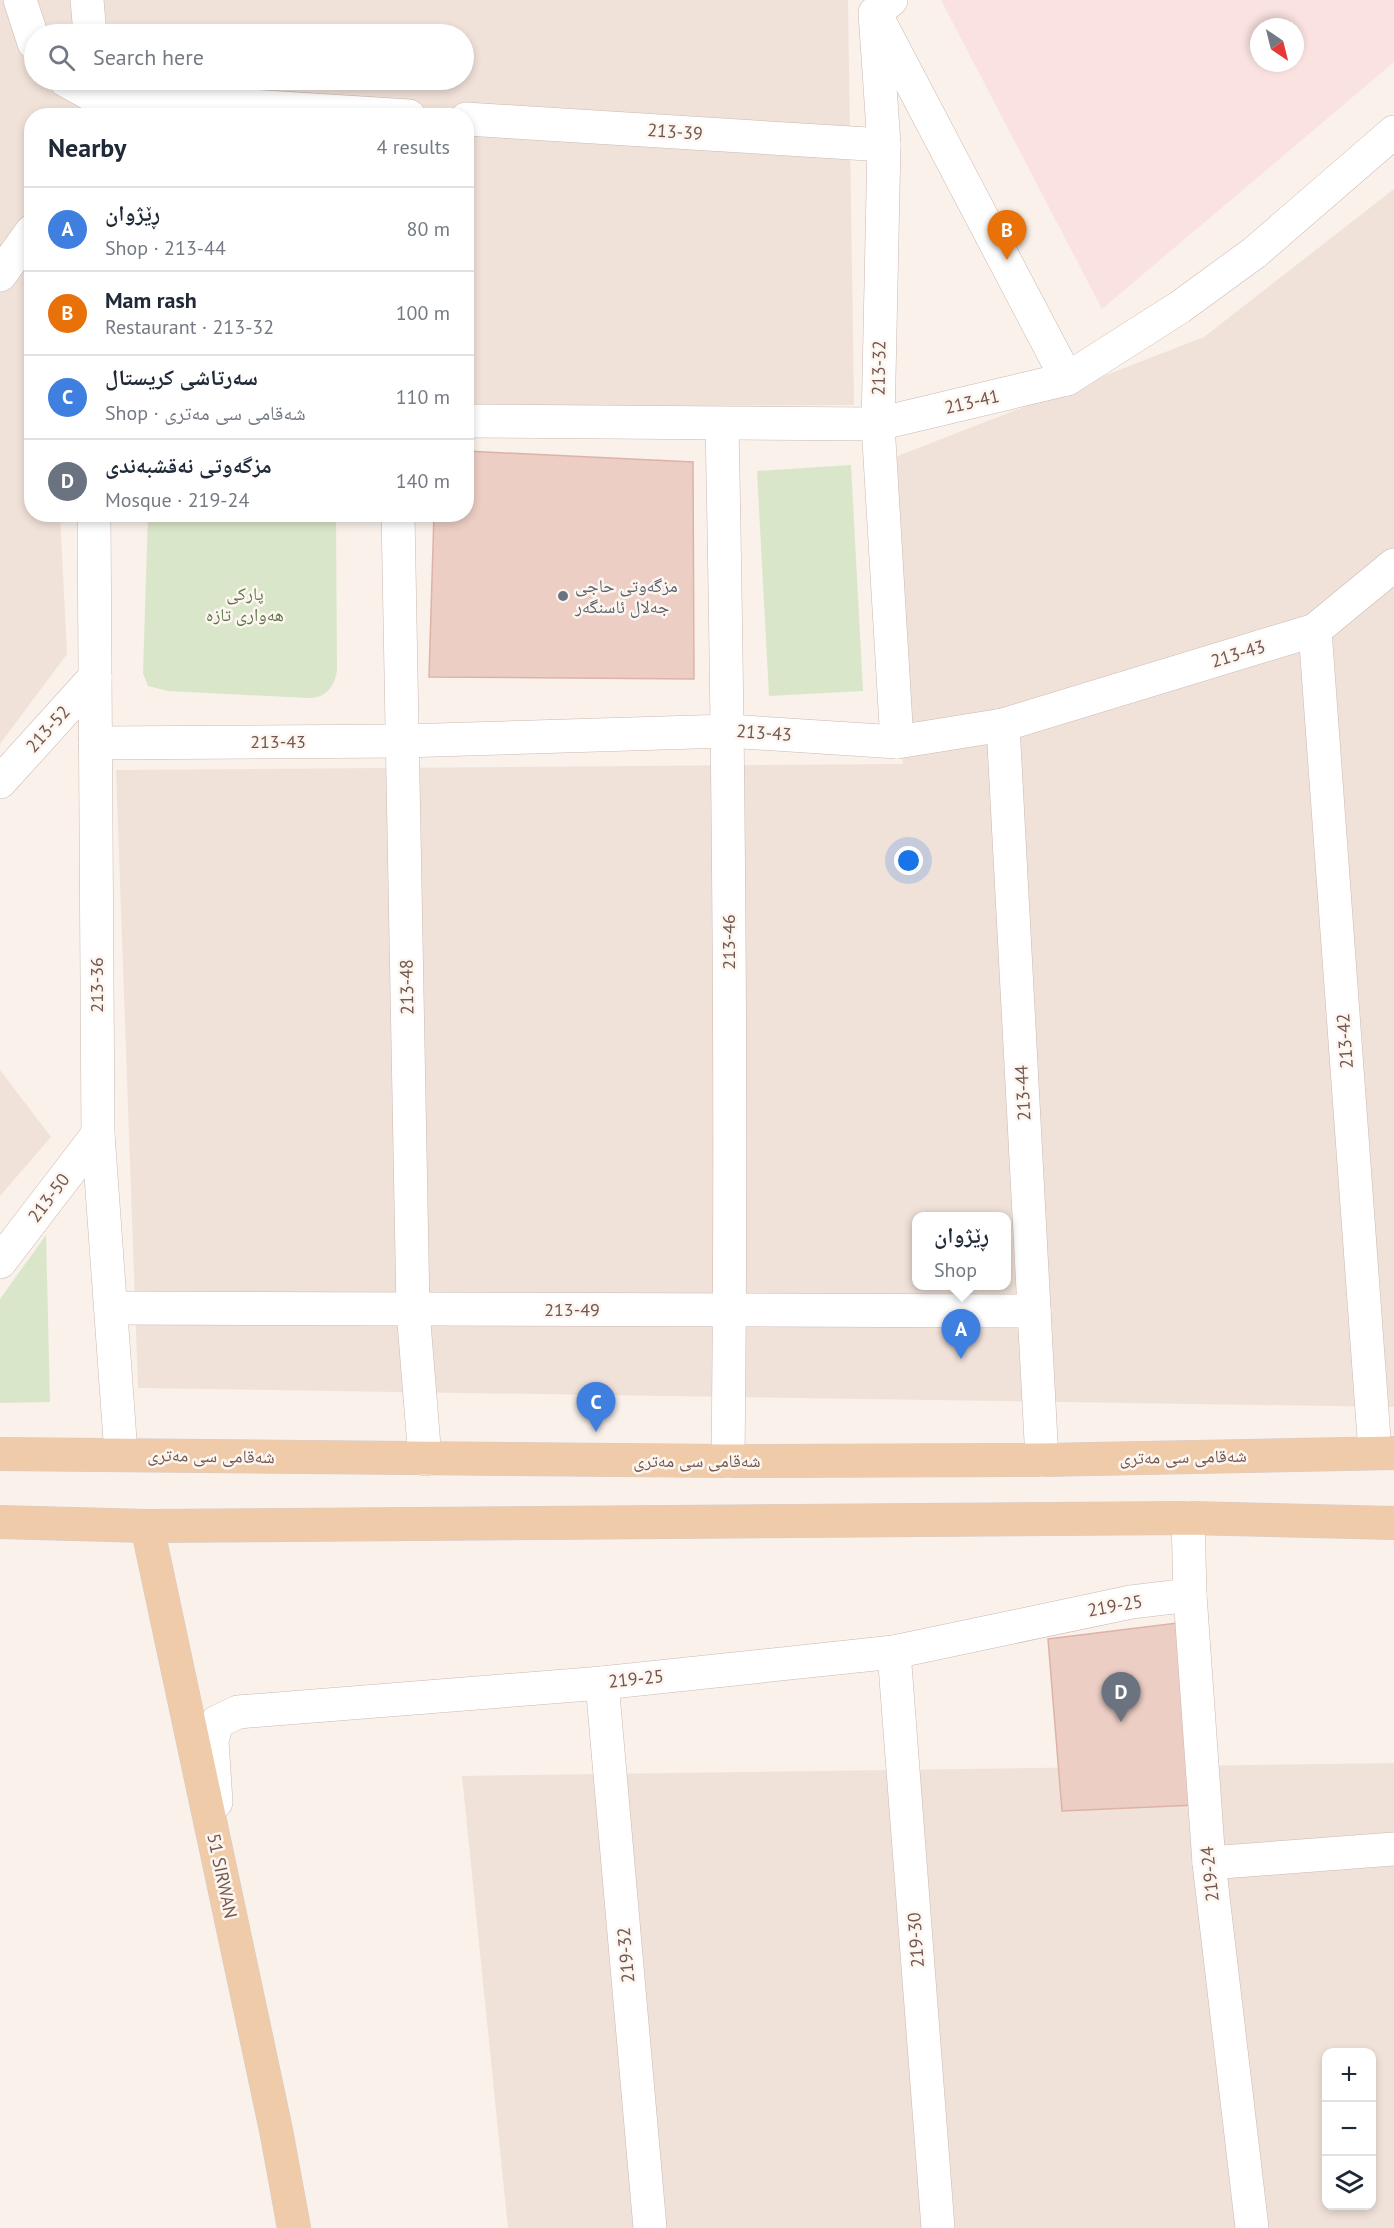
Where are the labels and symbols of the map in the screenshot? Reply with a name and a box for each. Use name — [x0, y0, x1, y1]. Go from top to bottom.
north arrow — [1250, 18, 1304, 72]
street label: 213-39 — [647, 118, 704, 145]
pin: B — [988, 210, 1026, 260]
street label: 213-32 — [867, 340, 890, 396]
street label: 213-41 — [942, 384, 1002, 419]
place label: مزگەوتی حاجی جەلال ئاسنگەر — [574, 574, 678, 618]
park label: پارکی هەواری تازە — [206, 582, 284, 626]
marker: مزگەوتی حاجی جەلال ئاسنگەر — [556, 589, 570, 603]
street label: 213-43 — [1208, 634, 1268, 673]
street label: 213-52 — [21, 700, 75, 757]
street label: 213-43 — [736, 719, 793, 746]
street label: 213-43 — [250, 730, 306, 753]
your location — [894, 846, 923, 875]
street label: 213-46 — [717, 914, 740, 970]
street label: 213-36 — [85, 957, 108, 1013]
street label: 213-48 — [395, 959, 418, 1015]
street label: 213-42 — [1331, 1013, 1358, 1070]
street label: 213-44 — [1010, 1065, 1035, 1121]
street label: 213-50 — [23, 1168, 75, 1227]
street label: 213-49 — [544, 1298, 600, 1321]
pin: A — [942, 1310, 980, 1359]
pin: C — [576, 1382, 616, 1432]
street label: شەقامی سی مەتری — [147, 1443, 275, 1468]
street label: شەقامی سی مەتری — [1119, 1444, 1247, 1469]
street label: شەقامی سی مەتری — [633, 1449, 761, 1472]
street label: 219-25 — [1086, 1589, 1144, 1622]
street label: 219-25 — [607, 1664, 665, 1693]
pin: D — [1102, 1672, 1140, 1722]
street label: 51 SIRWAN — [202, 1831, 243, 1920]
street label: 219-24 — [1195, 1845, 1224, 1903]
street label: 219-30 — [902, 1911, 929, 1969]
street label: 219-32 — [612, 1926, 639, 1984]

